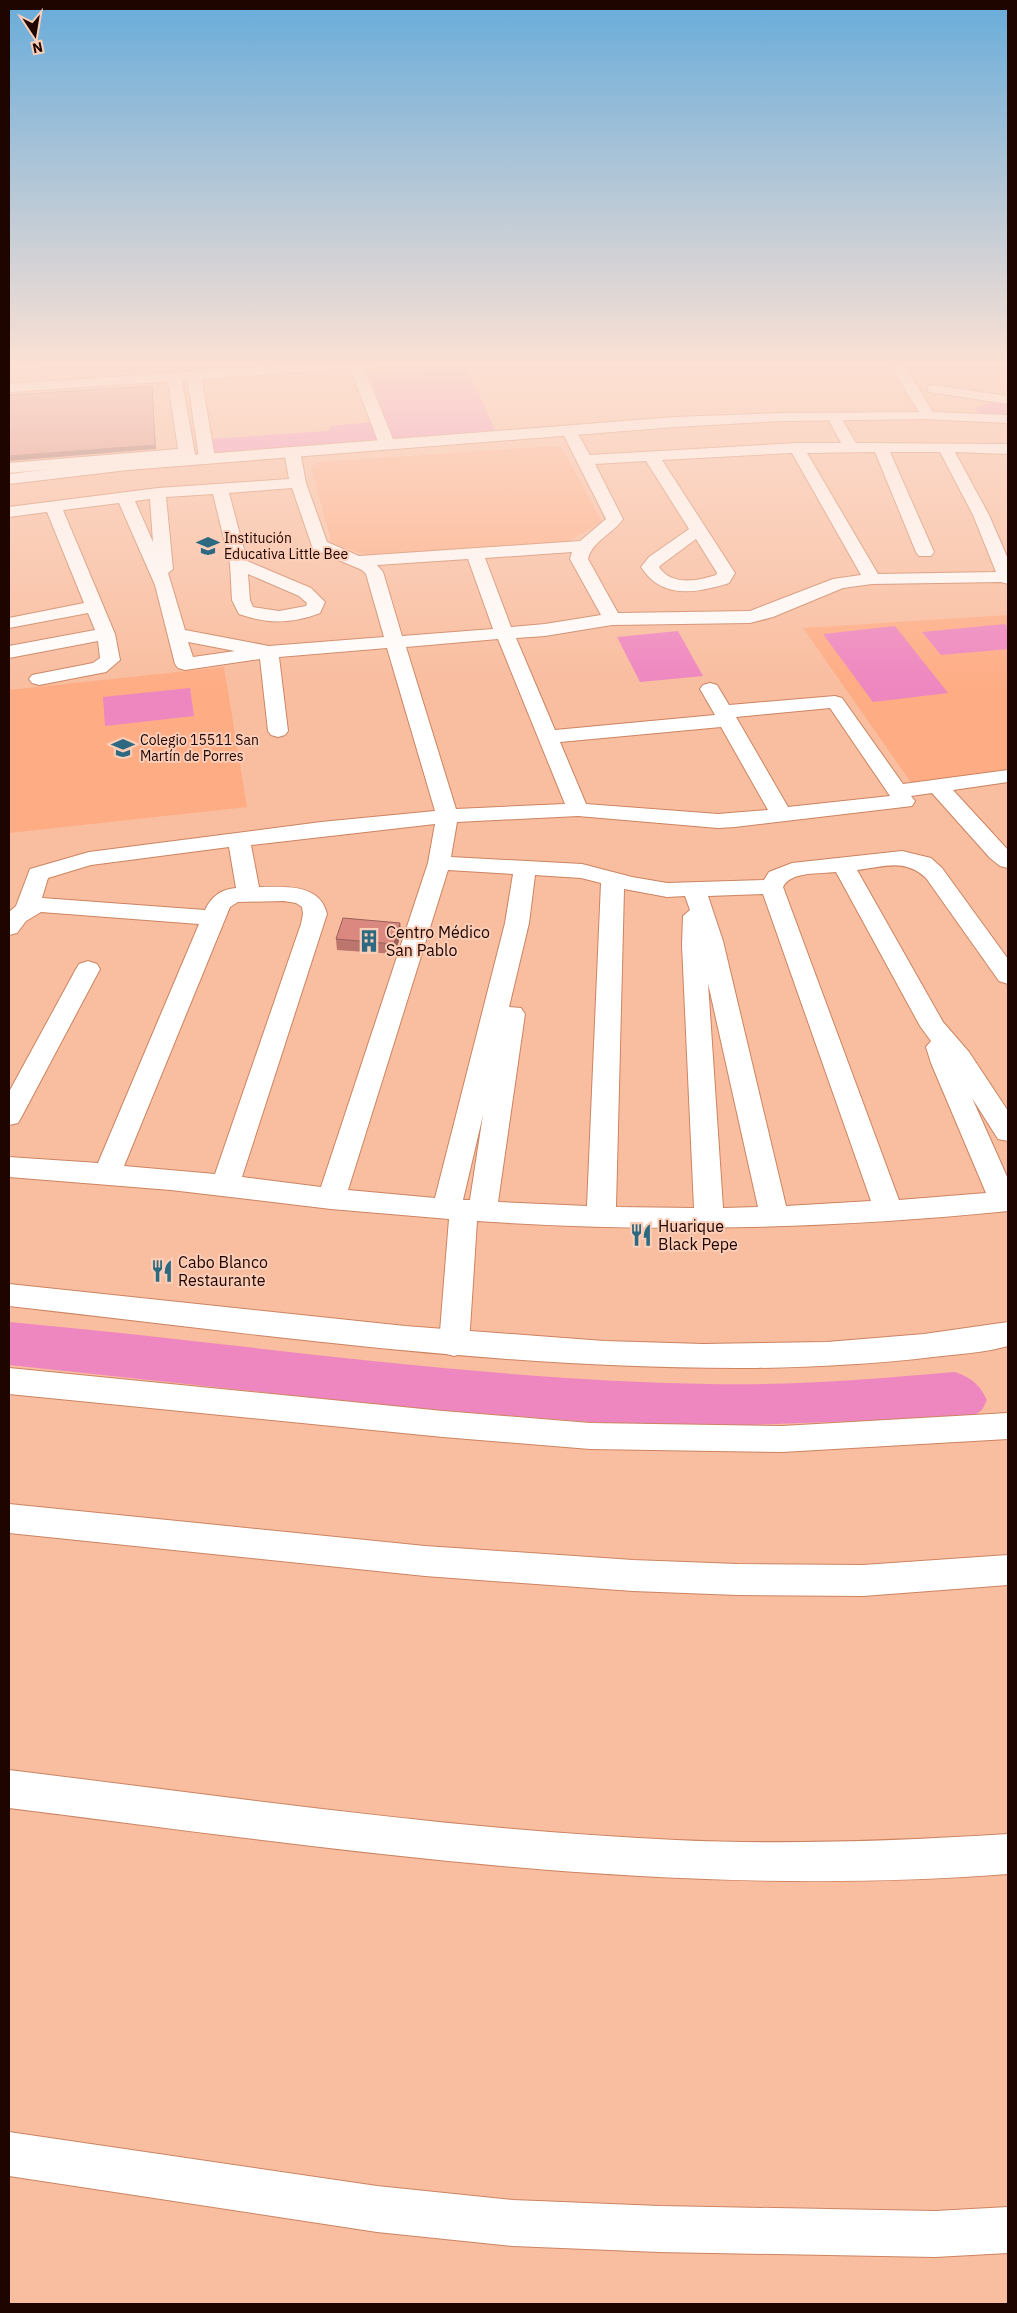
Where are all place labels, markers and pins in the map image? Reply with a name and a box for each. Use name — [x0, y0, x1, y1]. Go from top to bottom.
place label: Institución Educativa Little Bee — [224, 529, 348, 563]
school or university icon: Institución Educativa Little Bee — [195, 533, 221, 559]
place label: Colegio 15511 San Martín de Porres — [140, 731, 259, 765]
school or university icon: Colegio 15511 San Martín de Porres — [110, 735, 136, 761]
place label: Centro Médico San Pablo — [386, 922, 490, 960]
building icon: Centro Médico San Pablo — [356, 928, 382, 954]
place label: Huarique Black Pepe — [658, 1216, 738, 1254]
restaurant icon: Huarique Black Pepe — [628, 1222, 654, 1248]
place label: Cabo Blanco Restaurante — [178, 1252, 268, 1290]
restaurant icon: Cabo Blanco Restaurante — [149, 1258, 175, 1284]

